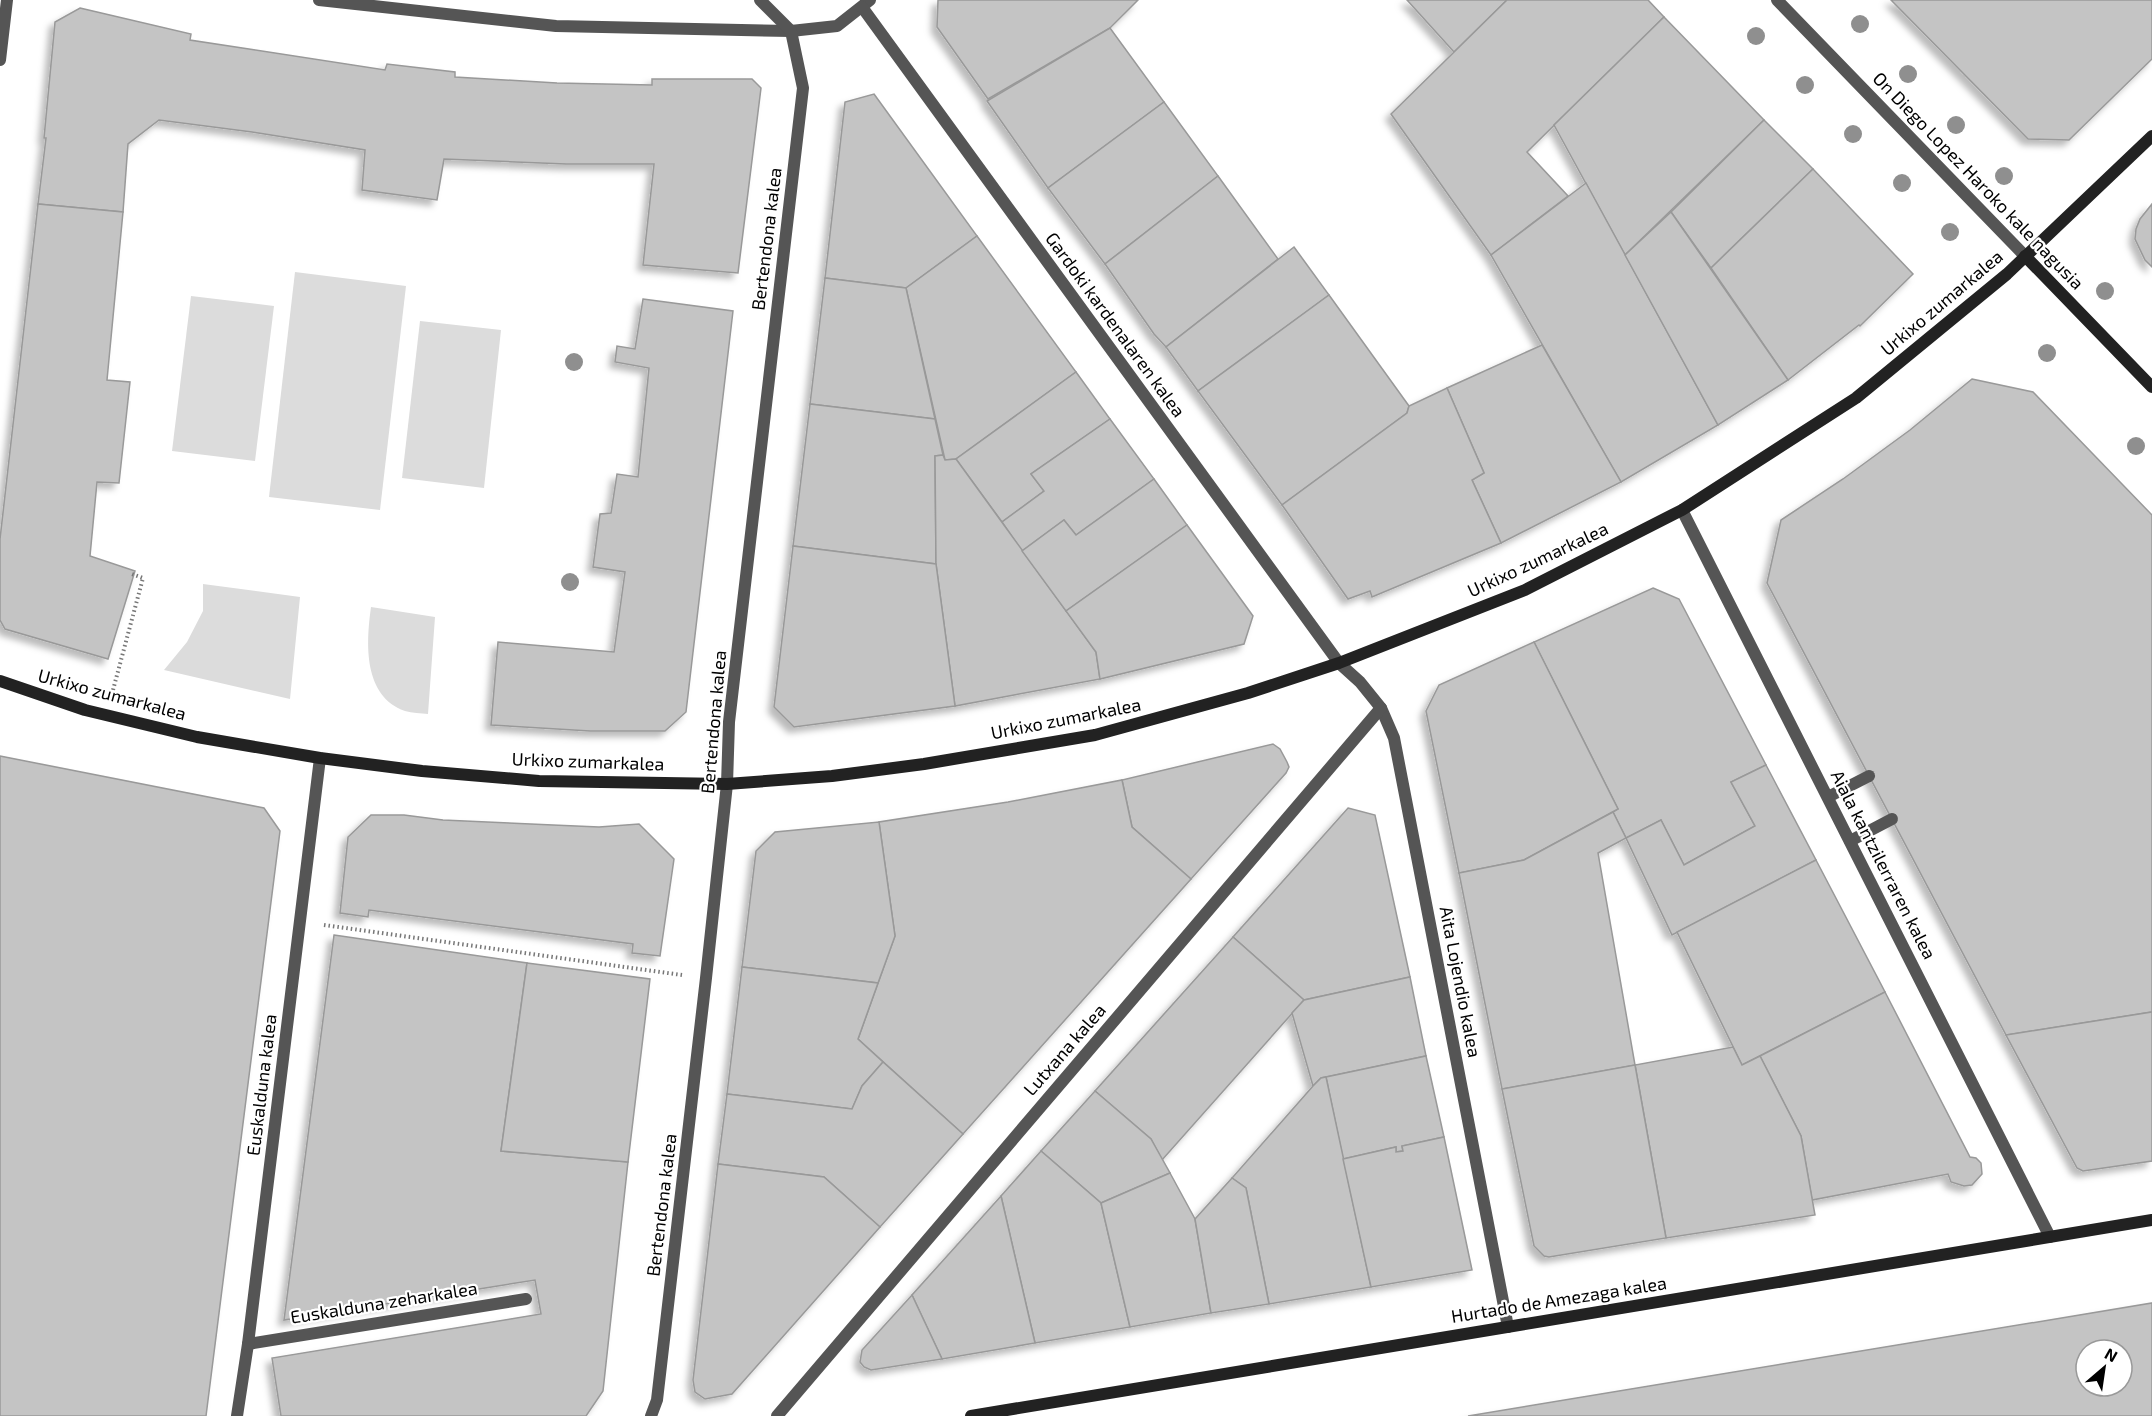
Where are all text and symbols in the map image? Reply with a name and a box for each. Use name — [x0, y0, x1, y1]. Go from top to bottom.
street label: On Diego Lopez Haroko kale nagusia — [1869, 67, 2089, 294]
street label: Bertendona kalea — [746, 166, 786, 312]
street label: Gardoki kardenalaren kalea — [1041, 228, 1190, 421]
street label: Urkixo zumarkalea — [1876, 245, 2007, 360]
street label: Urkixo zumarkalea — [1464, 517, 1611, 601]
street label: Bertendona kalea — [696, 649, 730, 795]
street label: Urkixo zumarkalea — [36, 664, 189, 724]
street label: Urkixo zumarkalea — [989, 693, 1143, 743]
street label: Urkixo zumarkalea — [511, 747, 665, 775]
street label: Aiala kantzilerraren kalea — [1827, 766, 1941, 963]
street label: Aita Lojendio kalea — [1436, 904, 1486, 1059]
street label: Lutxana kalea — [1019, 999, 1110, 1100]
street label: Euskalduna kalea — [241, 1013, 281, 1157]
street label: Bertendona kalea — [641, 1132, 681, 1278]
street label: Hurtado de Amezaga kalea — [1450, 1271, 1668, 1327]
street label: Euskalduna zeharkalea — [289, 1276, 479, 1328]
north arrow — [2074, 1338, 2134, 1398]
text: N — [2102, 1343, 2121, 1366]

